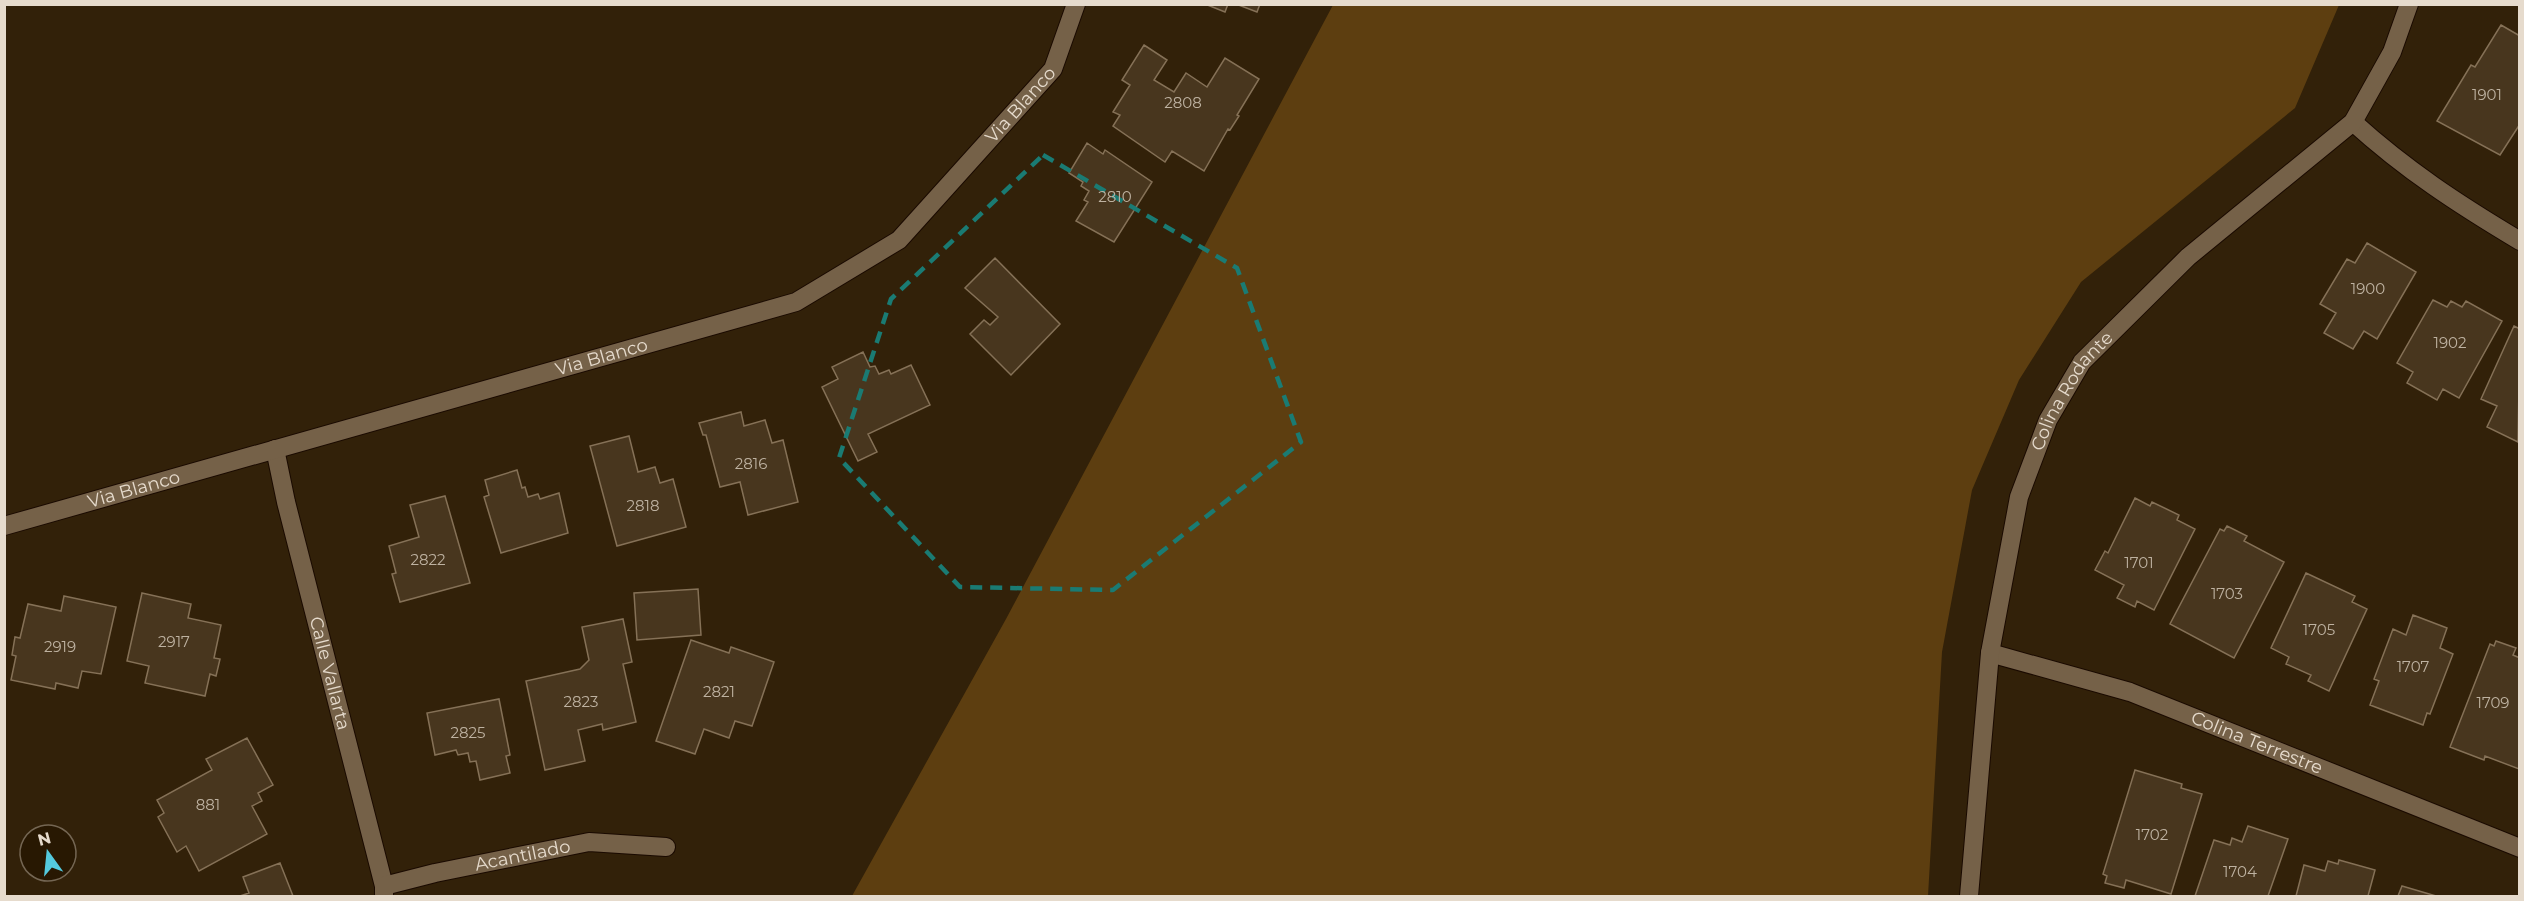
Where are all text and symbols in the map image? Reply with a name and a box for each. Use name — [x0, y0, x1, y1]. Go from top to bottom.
street label: Via Blanco — [981, 62, 1061, 148]
house number: 1901 — [2472, 85, 2502, 104]
house number: 2808 — [1164, 93, 1202, 112]
house number: 2810 — [1098, 187, 1132, 206]
house number: 1900 — [2351, 279, 2385, 298]
street label: Colina Rodante — [2026, 327, 2117, 454]
street label: Via Blanco — [553, 333, 650, 380]
house number: 1902 — [2433, 333, 2467, 352]
house number: 2816 — [735, 454, 767, 473]
street label: Via Blanco — [85, 466, 183, 513]
house number: 2818 — [626, 496, 660, 515]
house number: 2822 — [410, 550, 446, 569]
house number: 1701 — [2124, 553, 2154, 572]
house number: 1703 — [2211, 584, 2243, 603]
street label: Calle Vallarta — [305, 614, 355, 732]
house number: 1705 — [2303, 620, 2335, 639]
house number: 2917 — [158, 632, 190, 651]
house number: 2919 — [44, 637, 76, 656]
house number: 1707 — [2397, 657, 2429, 676]
house number: 2821 — [703, 682, 735, 701]
house number: 2823 — [563, 692, 599, 711]
house number: 1709 — [2476, 693, 2510, 712]
street label: Colina Terrestre — [2188, 707, 2326, 779]
house number: 2825 — [450, 723, 486, 742]
house number: 881 — [196, 795, 220, 814]
north arrow — [18, 823, 78, 883]
house number: 1702 — [2136, 825, 2168, 844]
text: N — [36, 828, 53, 850]
street label: Acantilado — [473, 835, 572, 876]
house number: 1704 — [2223, 862, 2257, 881]

